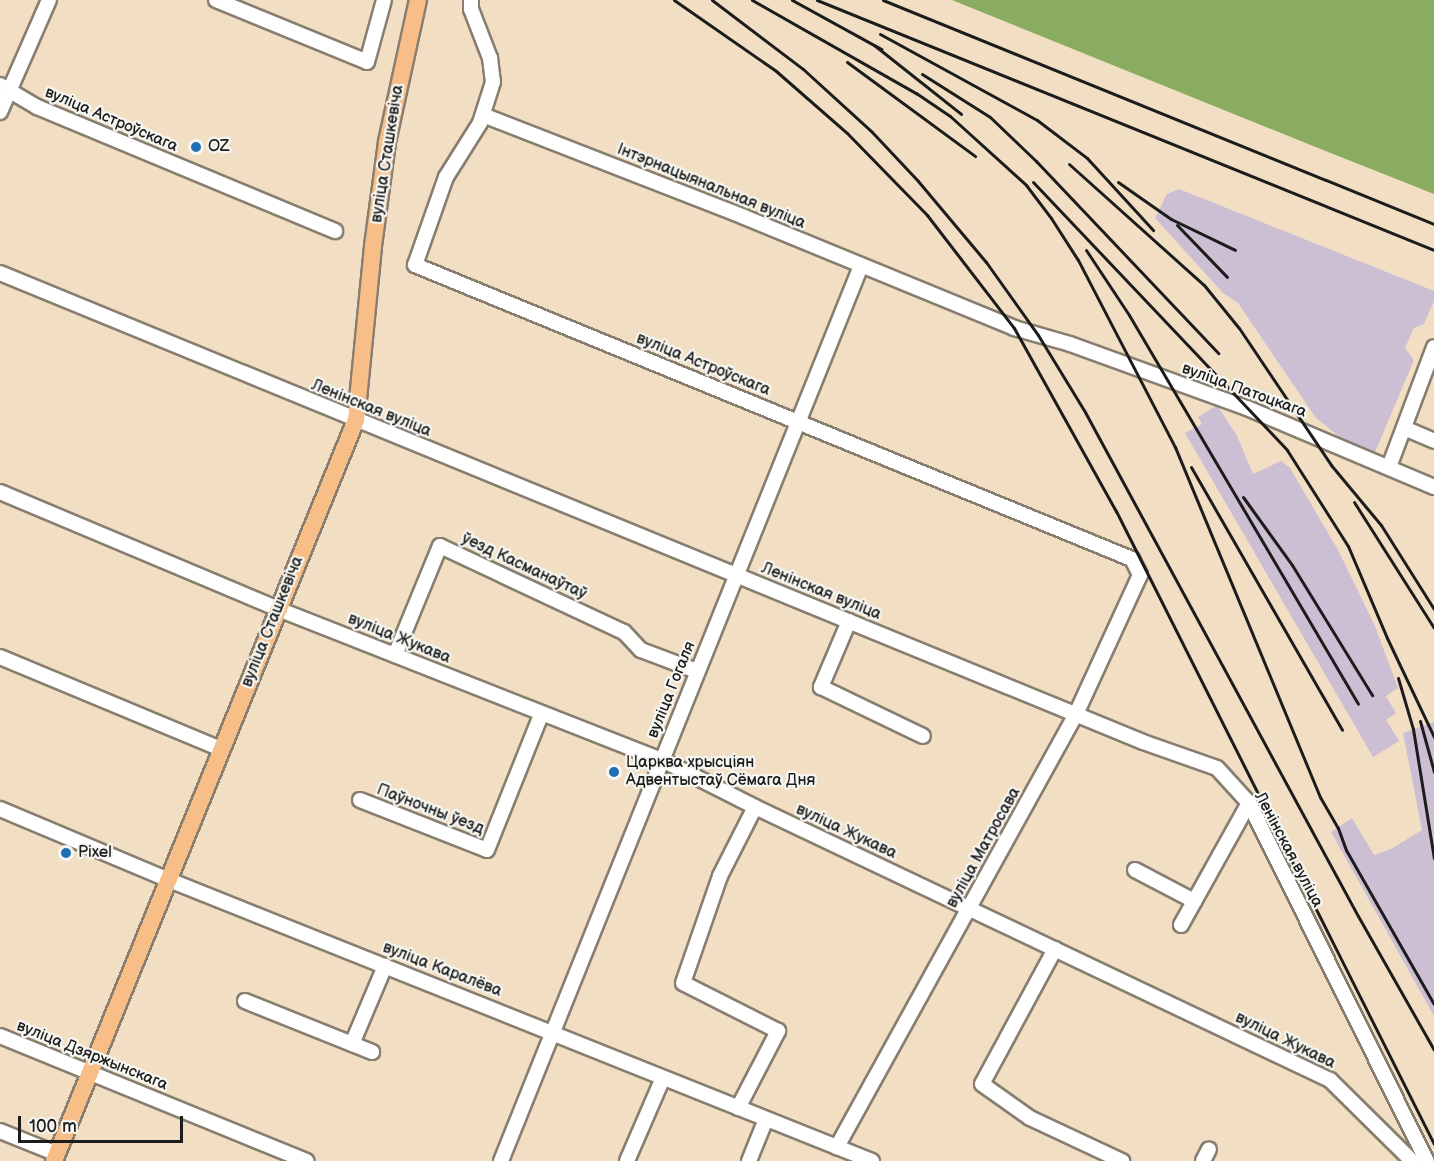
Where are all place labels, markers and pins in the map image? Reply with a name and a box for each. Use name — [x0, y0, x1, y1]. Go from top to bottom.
place label: OZ — [208, 137, 229, 157]
marker: OZ — [189, 140, 203, 154]
place label: Царква хрысціян Адвентыстаў Сёмага Дня — [626, 753, 815, 791]
marker: Царква хрысціян Адвентыстаў Сёмага Дня — [607, 765, 621, 779]
place label: Pixel — [78, 843, 112, 863]
marker: Pixel — [59, 846, 73, 860]

